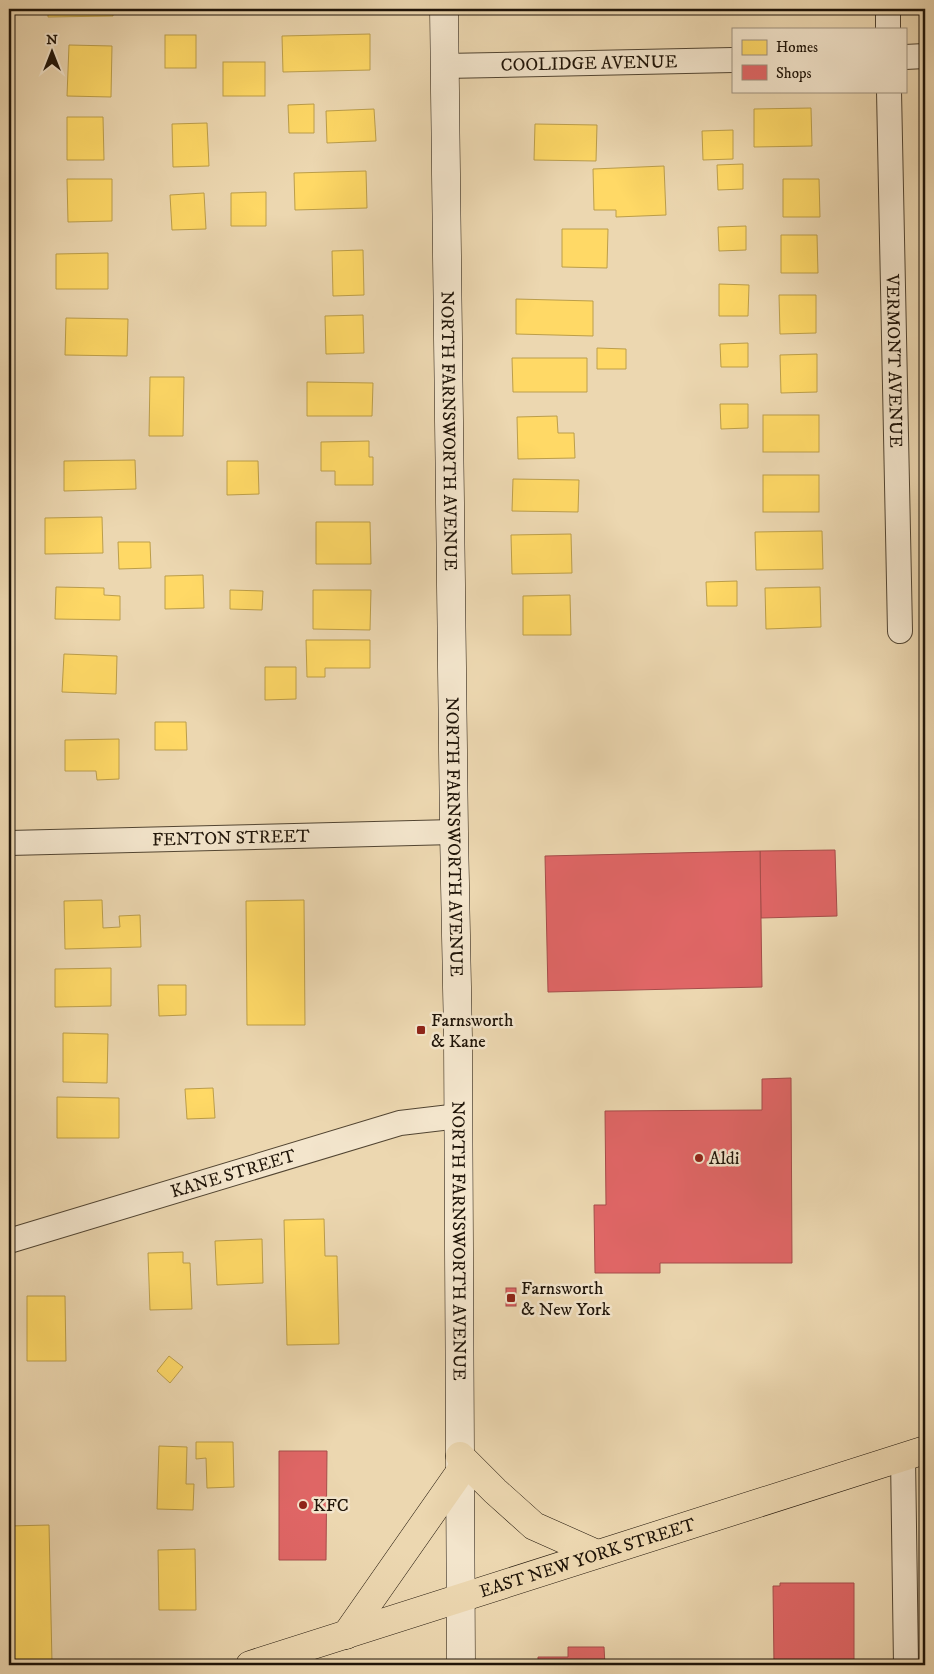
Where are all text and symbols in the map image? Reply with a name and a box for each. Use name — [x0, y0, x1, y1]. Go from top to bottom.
north arrow — [28, 28, 78, 78]
legend — [732, 28, 906, 92]
text: N — [46, 31, 58, 49]
text: Homes — [776, 38, 818, 57]
street label: COOLIDGE AVENUE — [500, 51, 678, 77]
text: Shops — [776, 64, 812, 83]
street label: VERMONT AVENUE — [881, 273, 906, 448]
street label: NORTH FARNSWORTH AVENUE — [435, 291, 461, 571]
street label: NORTH FARNSWORTH AVENUE — [440, 697, 467, 977]
street label: FENTON STREET — [152, 826, 310, 851]
place label: Farnsworth & Kane — [431, 1010, 514, 1053]
marker: Farnsworth & Kane — [415, 1024, 427, 1036]
street label: NORTH FARNSWORTH AVENUE — [446, 1101, 470, 1381]
street label: KANE STREET — [168, 1145, 299, 1204]
place label: Aldi — [709, 1148, 740, 1170]
marker: Aldi — [693, 1152, 705, 1164]
place label: Farnsworth & New York — [521, 1278, 610, 1321]
marker: Farnsworth & New York — [505, 1292, 517, 1304]
place label: KFC — [313, 1495, 349, 1517]
marker: KFC — [297, 1499, 309, 1511]
street label: EAST NEW YORK STREET — [477, 1514, 699, 1603]

